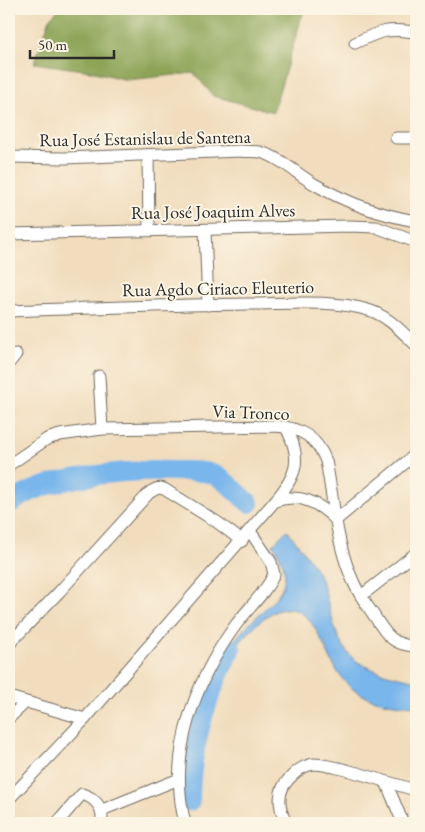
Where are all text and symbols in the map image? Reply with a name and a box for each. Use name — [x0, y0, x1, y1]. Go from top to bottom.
scale bar — [30, 28, 114, 60]
text: 50 m — [38, 35, 67, 54]
street label: Rua José Estanislau de Santena — [39, 125, 252, 151]
street label: Rua José Joaquim Alves — [131, 198, 296, 224]
street label: Rua Agdo Ciriaco Eleuterio — [122, 275, 314, 301]
street label: Via Tronco — [212, 399, 290, 425]

